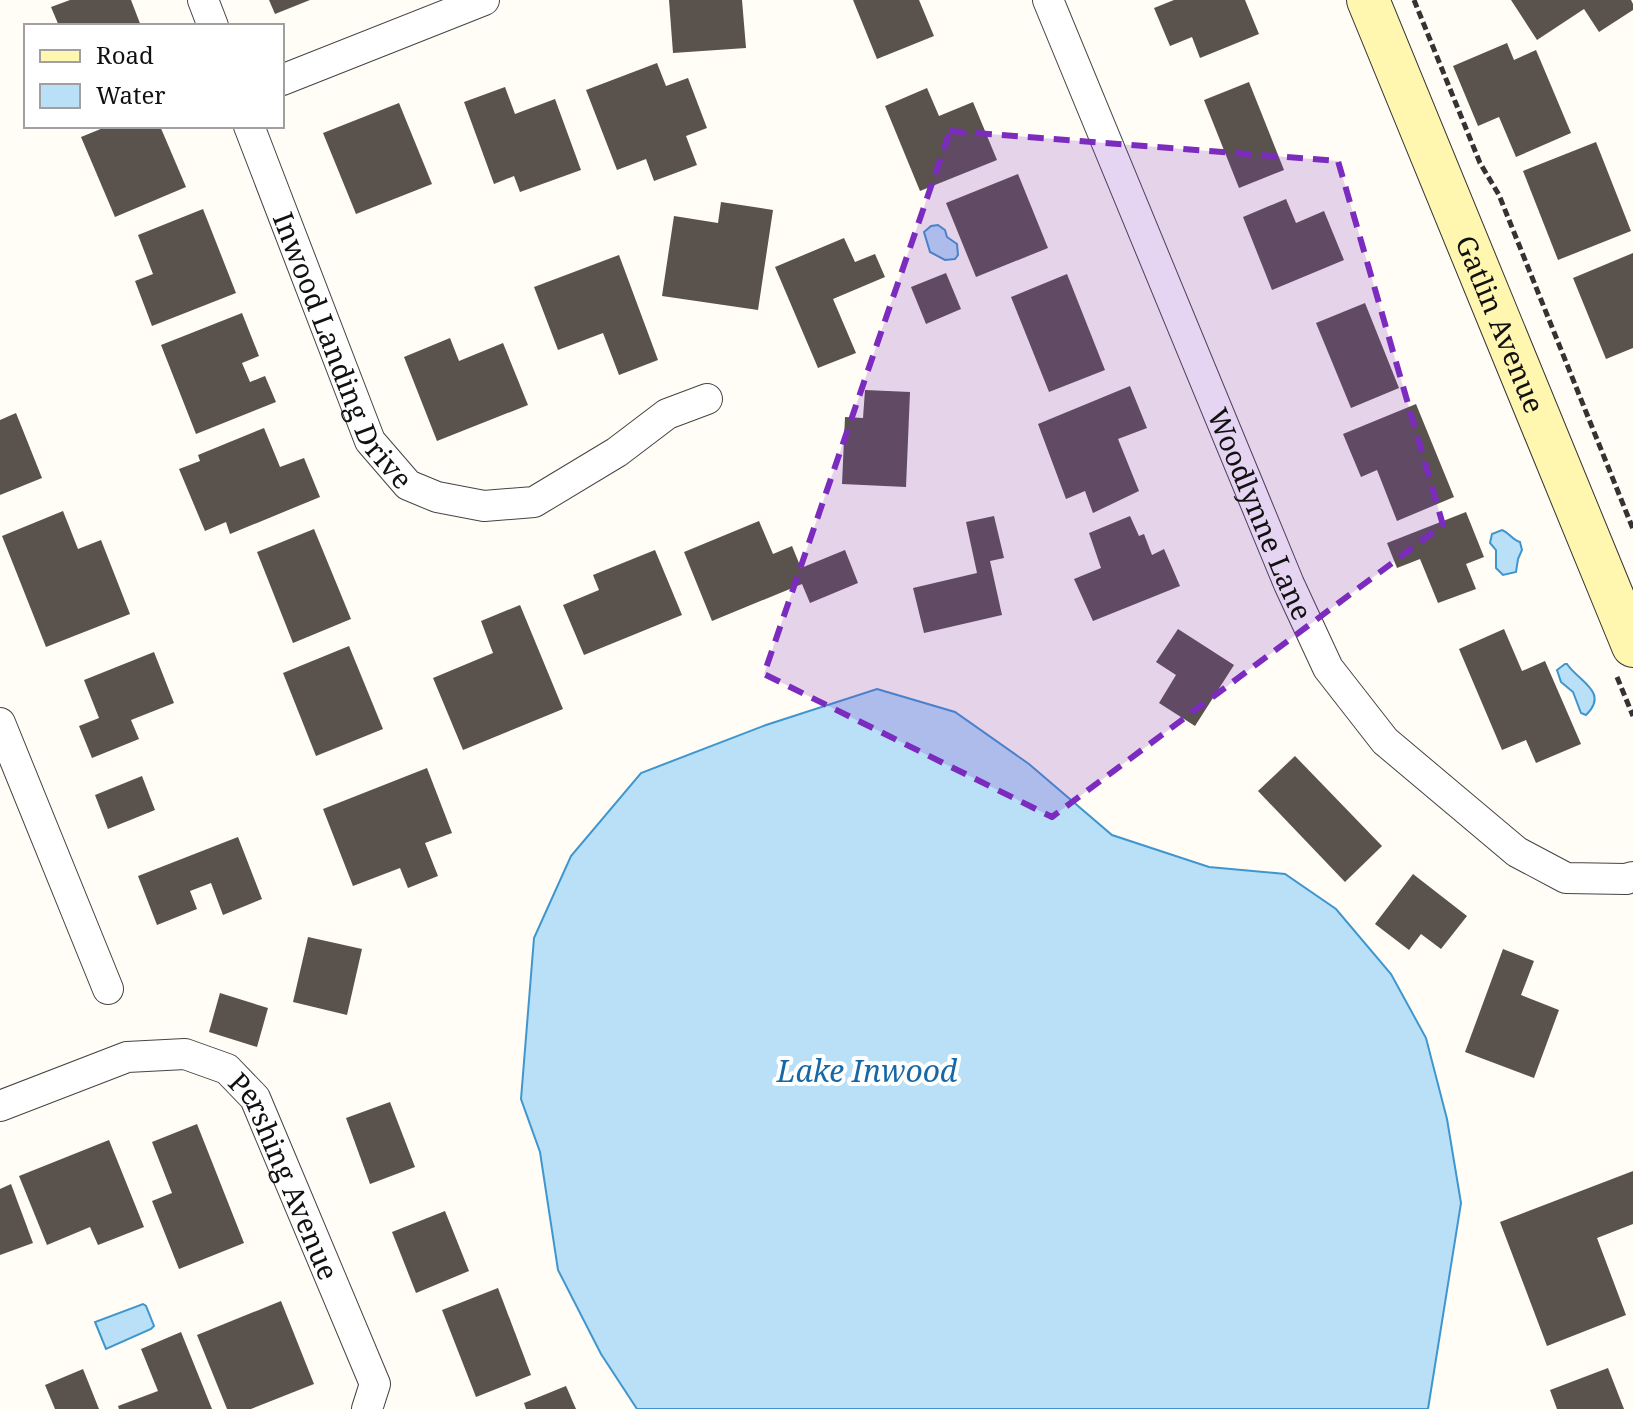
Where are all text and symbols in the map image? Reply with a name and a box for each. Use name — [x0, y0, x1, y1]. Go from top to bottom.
legend — [24, 24, 284, 128]
text: Road — [96, 38, 154, 71]
text: Water — [96, 78, 166, 111]
street label: Inwood Landing Drive — [265, 207, 422, 497]
street label: Gatlin Avenue — [1447, 229, 1554, 418]
street label: Woodlynne Lane — [1199, 402, 1322, 626]
water label: Lake Inwood — [776, 1050, 958, 1091]
street label: Pershing Avenue — [221, 1063, 348, 1286]

